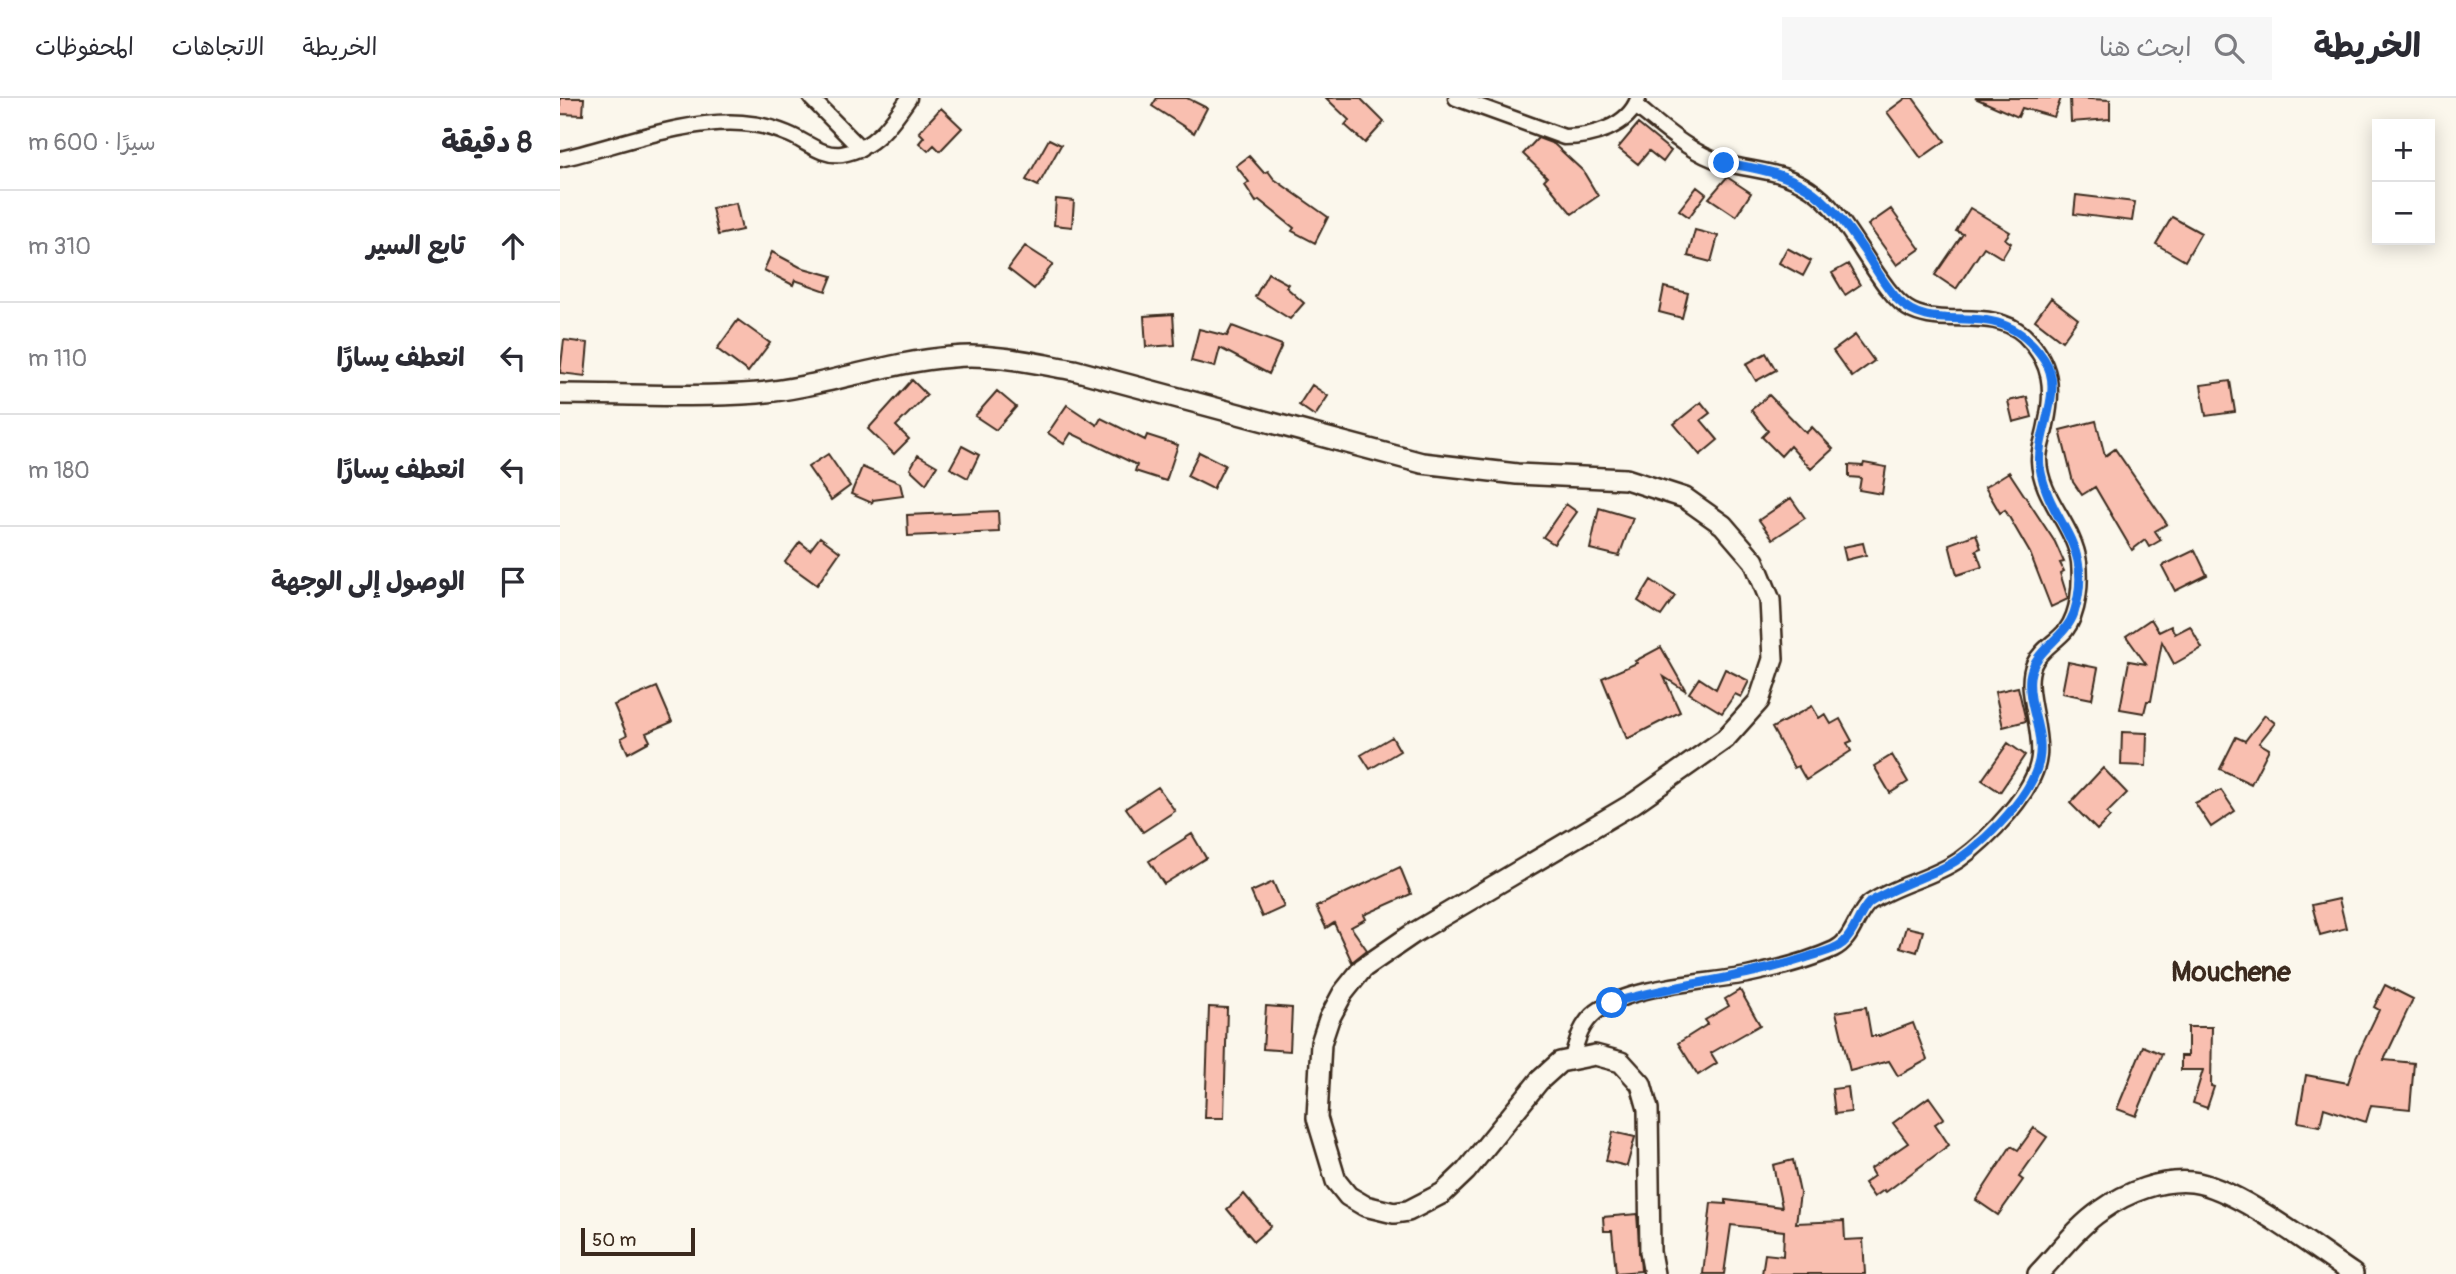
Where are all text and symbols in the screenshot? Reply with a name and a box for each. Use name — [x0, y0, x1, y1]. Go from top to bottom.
search box — [1782, 17, 2272, 80]
text: الخريطة — [2314, 26, 2421, 67]
icon: search — [2210, 29, 2248, 67]
text: ابحث هنا — [2099, 32, 2192, 64]
text: المحفوظات — [35, 33, 134, 62]
text: الاتجاهات — [172, 33, 265, 62]
text: الخريطة — [303, 33, 377, 62]
map controls — [2372, 119, 2435, 245]
button: + — [2372, 119, 2435, 182]
text: 8 دقيقة — [441, 124, 532, 161]
text: سيرًا · 600 m — [28, 128, 156, 157]
route end — [1708, 147, 1739, 178]
button: − — [2372, 182, 2435, 245]
icon: ahead — [494, 227, 532, 265]
text: تابع السير — [367, 230, 465, 262]
text: 310 m — [28, 232, 91, 261]
icon: left — [494, 339, 532, 377]
text: انعطف يسارًا — [336, 342, 465, 374]
text: 110 m — [28, 344, 87, 373]
icon: left — [494, 451, 532, 489]
text: انعطف يسارًا — [336, 454, 465, 486]
text: 180 m — [28, 456, 90, 485]
icon: arrive — [494, 563, 532, 601]
text: الوصول إلى الوجهة — [271, 566, 465, 598]
district label: Mouchene — [2171, 955, 2292, 990]
route start — [1596, 987, 1627, 1018]
scale bar — [581, 1225, 695, 1257]
text: 50 m — [592, 1228, 636, 1252]

